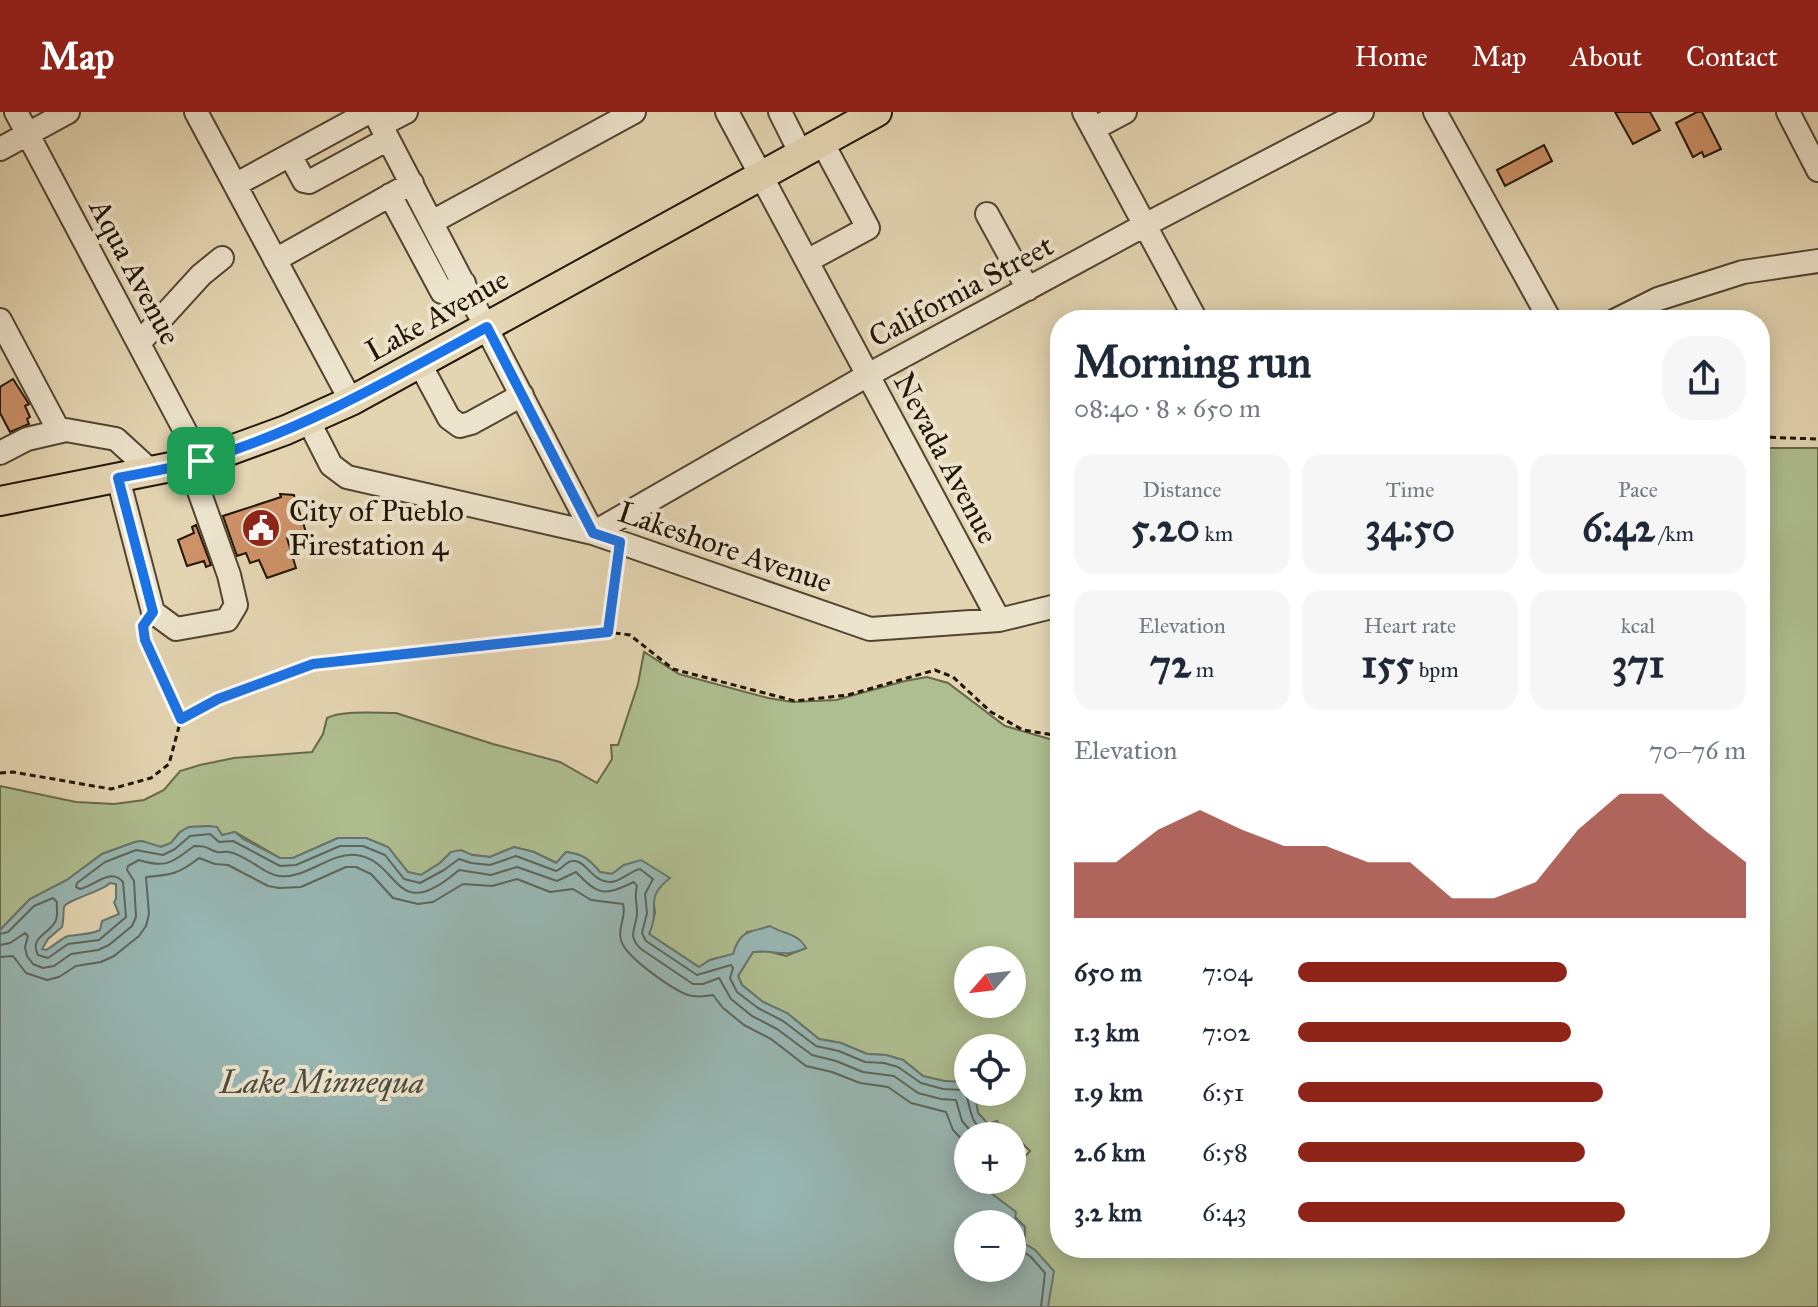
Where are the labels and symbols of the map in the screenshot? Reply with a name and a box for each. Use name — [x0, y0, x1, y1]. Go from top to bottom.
street label: Aqua Avenue — [81, 191, 188, 351]
street label: California Street — [862, 227, 1060, 355]
street label: Lake Avenue — [359, 261, 515, 369]
street label: Nevada Avenue — [886, 366, 1006, 550]
pin — [167, 427, 235, 495]
place label: City of Pueblo Firestation 4 — [289, 493, 464, 563]
street label: Lakeshore Avenue — [613, 494, 837, 600]
public building icon: City of Pueblo Firestation 4 — [240, 507, 282, 549]
north arrow — [954, 946, 1026, 1018]
water label: Lake Minnequa — [218, 1063, 424, 1102]

